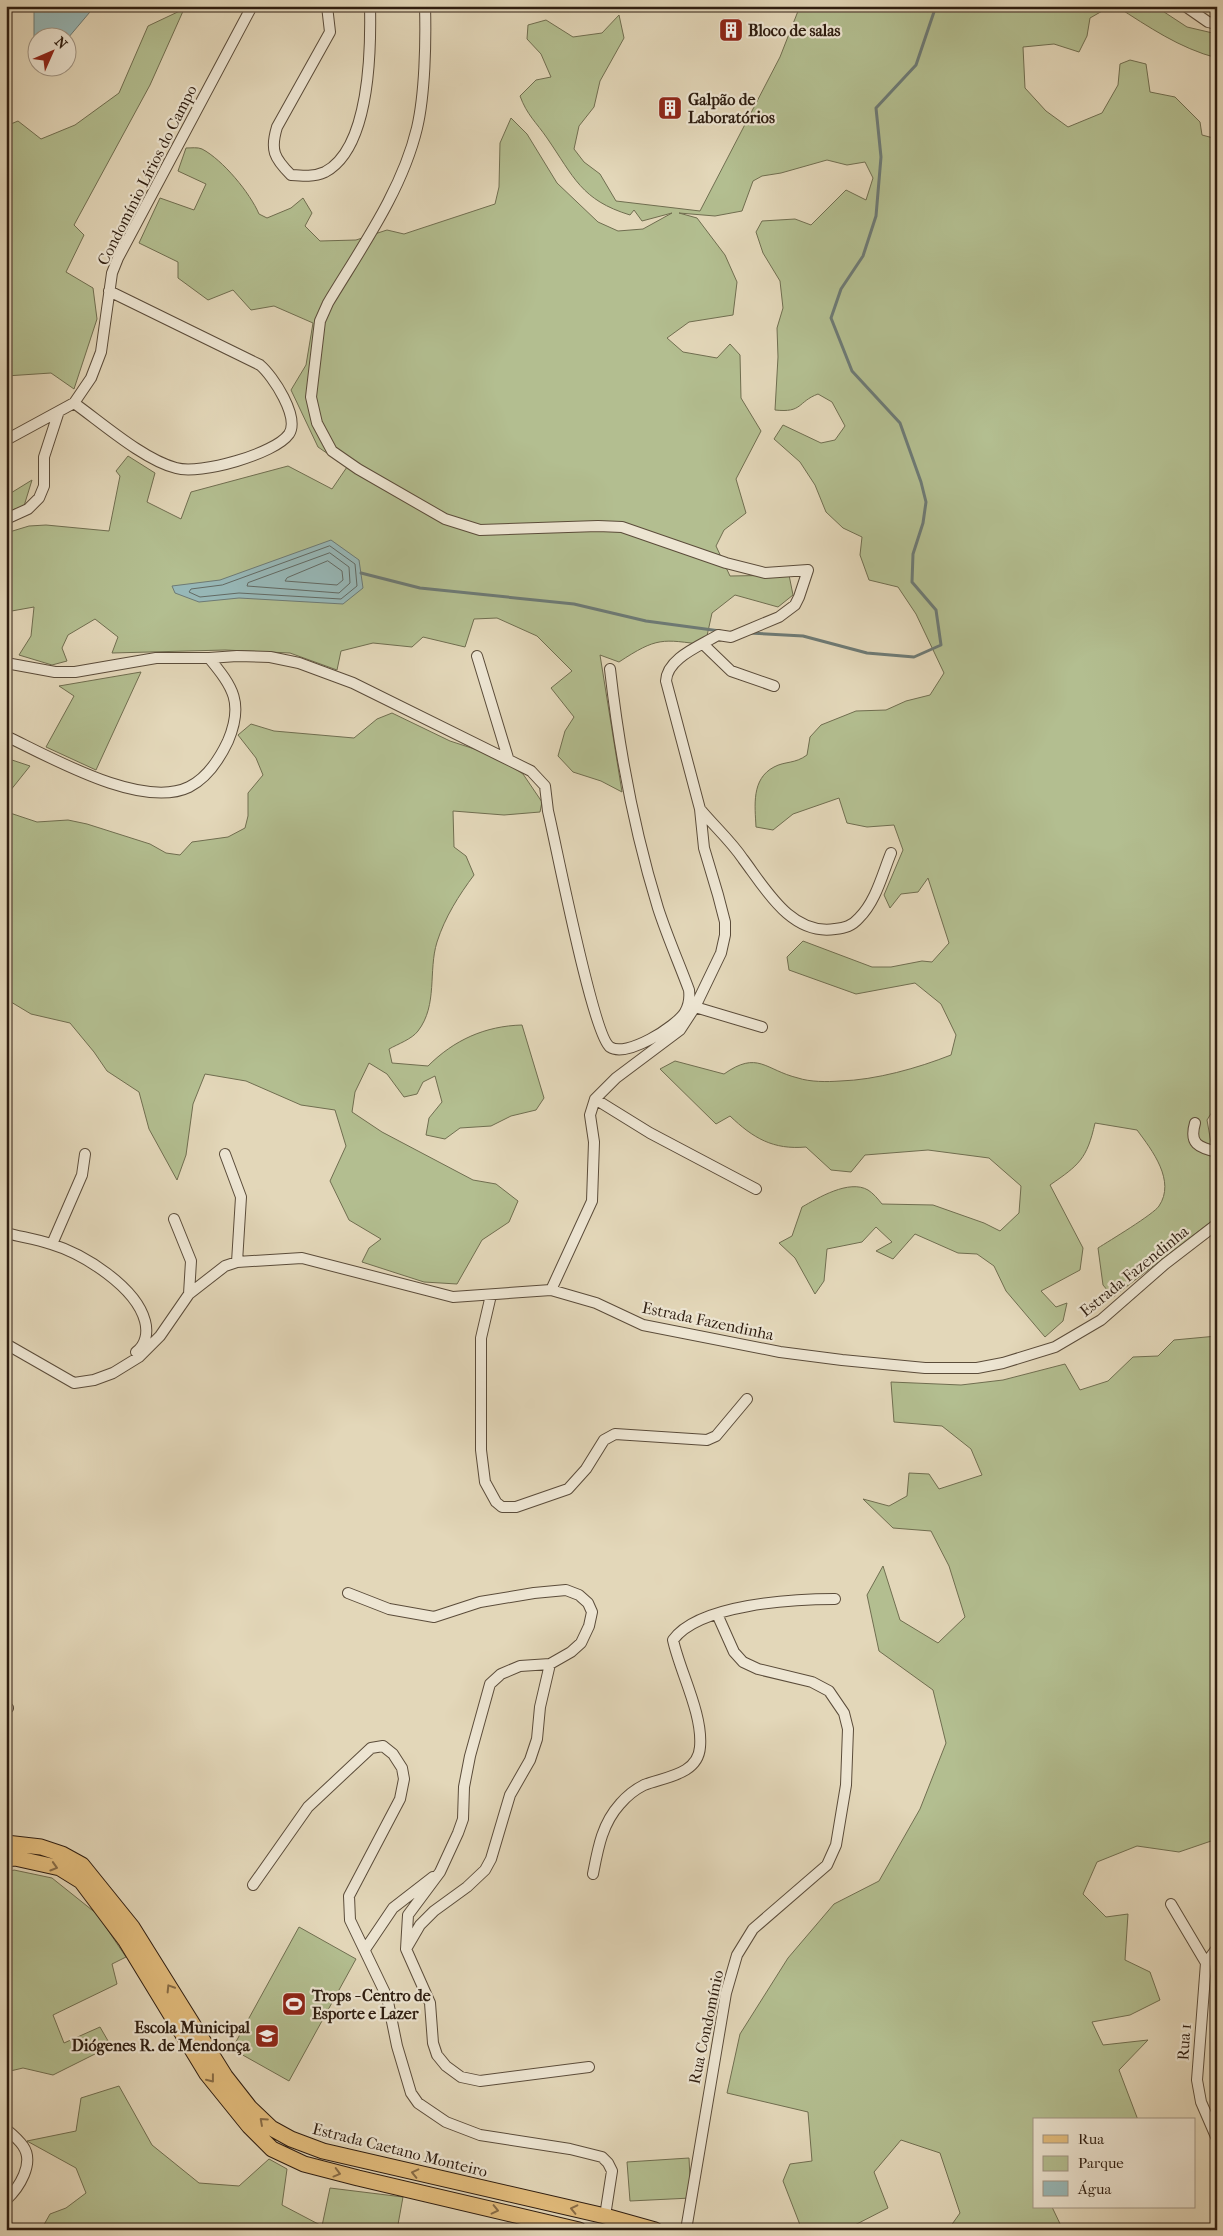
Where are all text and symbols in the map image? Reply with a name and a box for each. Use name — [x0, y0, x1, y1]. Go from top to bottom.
building icon: Bloco de salas — [718, 17, 744, 43]
place label: Bloco de salas — [748, 21, 841, 40]
north arrow — [28, 28, 78, 78]
text: N — [51, 33, 71, 53]
street label: Condomínio Lírios do Campo — [93, 82, 201, 268]
place label: Galpão de Laboratórios — [688, 90, 775, 127]
building icon: Galpão de Laboratórios — [657, 95, 683, 121]
street label: Estrada Fazendinha — [1076, 1221, 1193, 1321]
street label: Estrada Fazendinha — [640, 1298, 776, 1344]
one-way arrow — [49, 1861, 58, 1871]
street label: Rua Condomínio — [685, 1968, 727, 2086]
one-way arrow — [167, 1985, 177, 1994]
place label: Trops - Centro de Esporte e Lazer — [311, 1986, 431, 2024]
sports icon: Trops - Centro de Esporte e Lazer — [281, 1991, 307, 2017]
place label: Escola Municipal Diógenes R. de Mendonça — [72, 2018, 251, 2056]
school or university icon: Escola Municipal Diógenes R. de Mendonça — [254, 2023, 280, 2049]
street label: Rua 1 — [1173, 2023, 1195, 2061]
one-way arrow — [205, 2073, 213, 2082]
one-way arrow — [260, 2117, 269, 2126]
legend — [1033, 2118, 1196, 2208]
street label: Estrada Caetano Monteiro — [310, 2119, 490, 2181]
text: Rua — [1078, 2130, 1105, 2148]
text: Parque — [1078, 2154, 1124, 2172]
one-way arrow — [332, 2167, 340, 2177]
one-way arrow — [411, 2168, 420, 2179]
text: Água — [1077, 2180, 1112, 2198]
one-way arrow — [490, 2204, 499, 2215]
one-way arrow — [569, 2204, 578, 2215]

